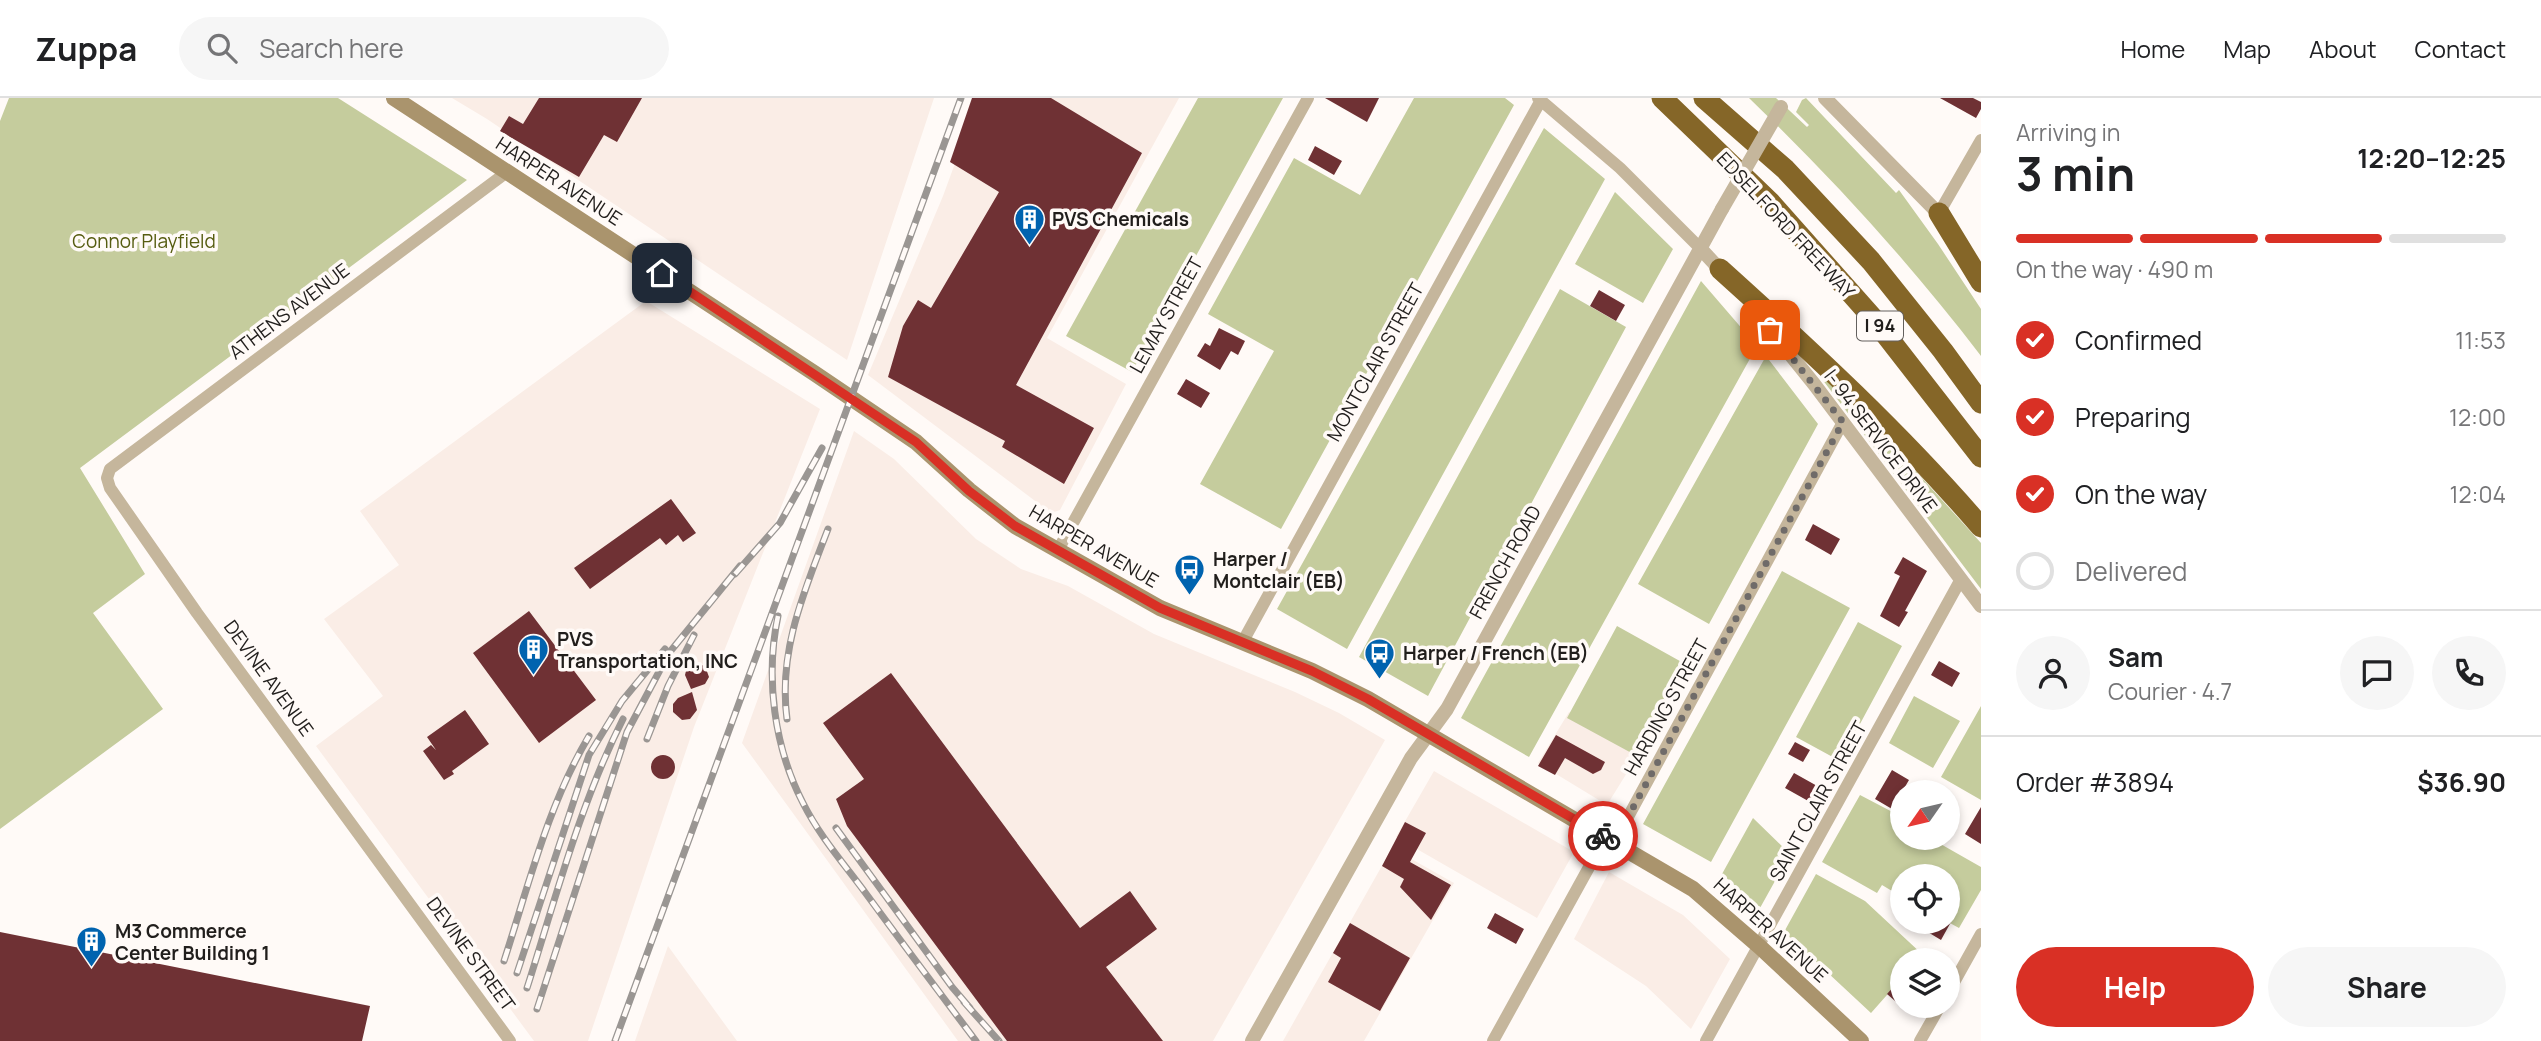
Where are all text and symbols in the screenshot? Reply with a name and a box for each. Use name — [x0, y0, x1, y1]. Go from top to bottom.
search box — [179, 17, 669, 80]
text: Zuppa — [35, 26, 137, 71]
icon: search — [203, 29, 241, 67]
text: Search here — [259, 30, 404, 66]
text: Home — [2120, 32, 2185, 65]
text: Map — [2223, 32, 2271, 65]
text: About — [2309, 32, 2377, 65]
text: Contact — [2415, 32, 2506, 65]
text: Arriving in — [2016, 116, 2121, 148]
street label: HARPER AVENUE — [491, 131, 627, 231]
text: 12:20–12:25 — [2357, 140, 2506, 176]
text: 3 min — [2016, 142, 2135, 205]
street label: EDSEL FORD FREEWAY — [1711, 146, 1861, 304]
building icon: PVS Chemicals — [1012, 202, 1046, 246]
place label: PVS Chemicals — [1052, 206, 1189, 232]
park label: Connor Playfield — [72, 228, 216, 254]
pin — [632, 243, 692, 303]
street label: LEMAY STREET — [1123, 252, 1209, 378]
text: On the way · 490 m — [2016, 253, 2213, 285]
icon: home — [643, 254, 681, 292]
street label: ATHENS AVENUE — [223, 257, 355, 365]
street label: MONTCLAIR STREET — [1321, 277, 1430, 446]
pin — [1740, 300, 1800, 360]
icon: bag — [1751, 311, 1789, 349]
road number: I 94 — [1857, 311, 1903, 340]
icon: check — [2016, 321, 2054, 359]
text: Confirmed — [2075, 322, 2202, 358]
text: 11:53 — [2455, 324, 2506, 356]
street label: I- 94 SERVICE DRIVE — [1819, 364, 1943, 518]
icon: check — [2016, 398, 2054, 436]
text: Preparing — [2075, 399, 2191, 435]
text: 12:00 — [2449, 401, 2506, 433]
icon: check — [2016, 475, 2054, 513]
text: On the way — [2075, 476, 2207, 512]
text: 12:04 — [2449, 478, 2506, 510]
street label: HARPER AVENUE — [1025, 498, 1163, 594]
street label: FRENCH ROAD — [1463, 501, 1547, 623]
place label: Harper / Montclair (EB) — [1213, 546, 1345, 594]
bus stop icon: Harper / Montclair (EB) — [1173, 553, 1207, 597]
text: Delivered — [2075, 553, 2187, 589]
street label: DEVINE AVENUE — [218, 615, 320, 741]
place label: PVS Transportation, INC — [557, 626, 738, 674]
building icon: PVS Transportation, INC — [517, 633, 551, 677]
street label: HARDING STREET — [1618, 633, 1715, 780]
bus stop icon: Harper / French (EB) — [1363, 636, 1397, 680]
button: person — [2016, 636, 2090, 710]
button: chat — [2340, 636, 2414, 710]
button: phone — [2432, 636, 2506, 710]
text: Sam — [2108, 639, 2163, 675]
place label: Harper / French (EB) — [1403, 640, 1589, 666]
text: Courier · 4.7 — [2108, 675, 2232, 707]
street label: SAINT CLAIR STREET — [1763, 716, 1873, 886]
text: Order #3894 — [2016, 764, 2174, 800]
text: $36.90 — [2417, 764, 2506, 800]
north arrow — [1890, 780, 1960, 850]
map controls — [1890, 780, 1960, 1018]
courier — [1568, 801, 1638, 871]
icon: bike — [1584, 817, 1622, 855]
button: locate — [1890, 864, 1960, 934]
street label: HARPER AVENUE — [1708, 872, 1834, 988]
street label: DEVINE STREET — [421, 892, 522, 1017]
place label: M3 Commerce Center Building 1 — [115, 918, 270, 966]
building icon: M3 Commerce Center Building 1 — [75, 925, 109, 969]
button: Help — [2016, 947, 2254, 1027]
button: Share — [2268, 947, 2506, 1027]
button: layers — [1890, 948, 1960, 1018]

